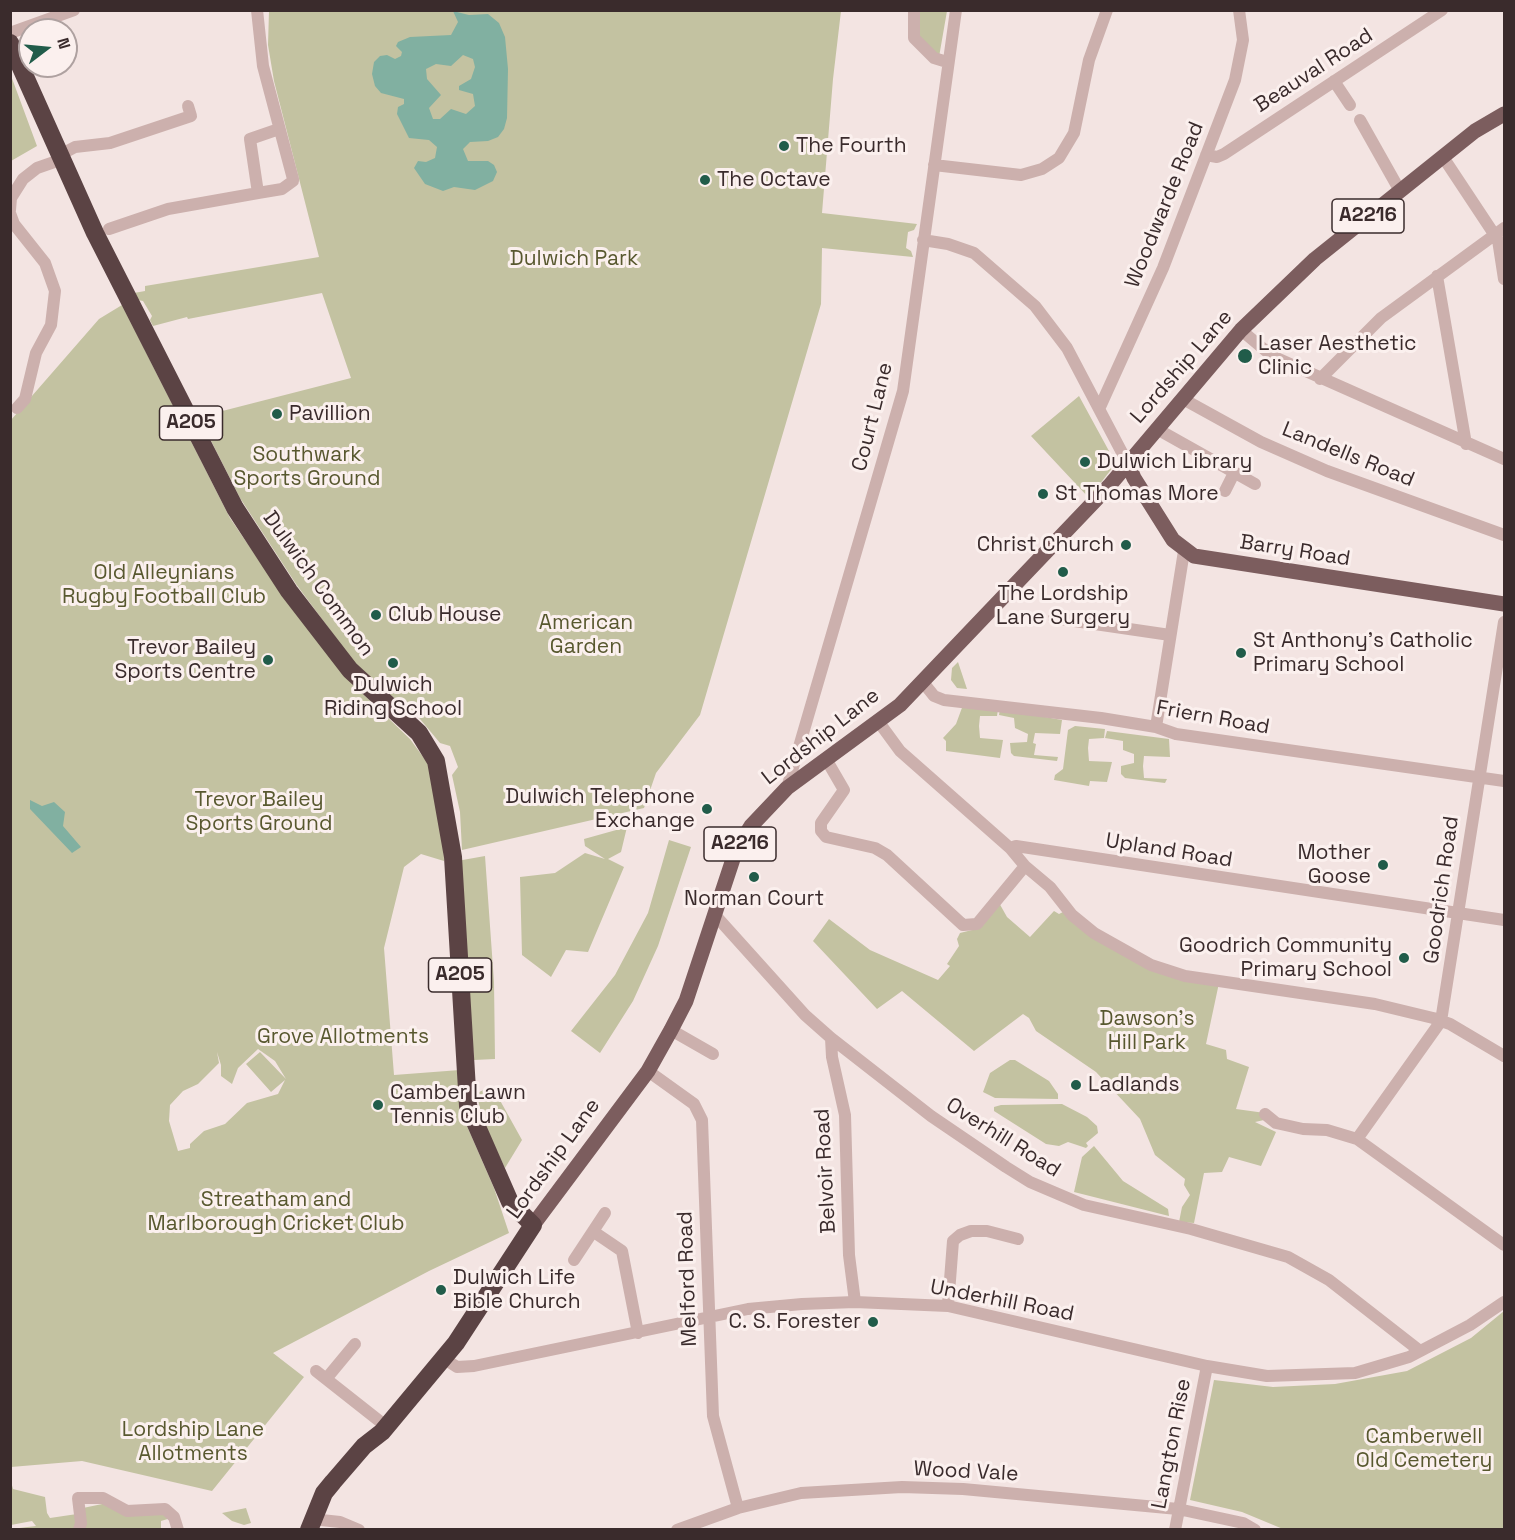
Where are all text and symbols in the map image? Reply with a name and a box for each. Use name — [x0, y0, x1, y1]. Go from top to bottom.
north arrow — [18, 18, 78, 78]
street label: Beauval Road — [1250, 23, 1378, 119]
text: N — [52, 35, 75, 51]
street label: Woodwarde Road — [1120, 118, 1210, 292]
place label: The Fourth — [796, 133, 907, 159]
marker: The Fourth — [777, 139, 791, 153]
place label: The Octave — [717, 167, 831, 193]
marker: The Octave — [698, 173, 712, 187]
road number: A2216 — [1332, 199, 1404, 233]
park label: Dulwich Park — [510, 246, 638, 272]
street label: Lordship Lane — [1126, 305, 1238, 429]
place label: Laser Aesthetic Clinic — [1258, 331, 1417, 381]
marker: Laser Aesthetic Clinic — [1236, 347, 1254, 365]
street label: Court Lane — [847, 360, 899, 474]
place label: Pavillion — [289, 401, 371, 427]
road number: A205 — [160, 406, 222, 440]
marker: Pavillion — [270, 407, 284, 421]
street label: Landells Road — [1278, 417, 1418, 493]
park label: Southwark Sports Ground — [233, 442, 381, 492]
place label: Dulwich Library — [1097, 449, 1252, 475]
marker: Dulwich Library — [1078, 455, 1092, 469]
place label: St Thomas More — [1055, 481, 1219, 507]
marker: St Thomas More — [1036, 487, 1050, 501]
street label: Dulwich Common — [257, 507, 379, 661]
street label: Barry Road — [1238, 530, 1352, 572]
place label: Christ Church — [977, 532, 1114, 558]
marker: Christ Church — [1119, 538, 1133, 552]
park label: Old Alleynians Rugby Football Club — [62, 560, 266, 610]
marker: The Lordship Lane Surgery — [1056, 565, 1070, 579]
place label: The Lordship Lane Surgery — [996, 581, 1130, 631]
place label: Club House — [388, 602, 502, 628]
marker: Club House — [369, 608, 383, 622]
park label: American Garden — [539, 610, 633, 660]
place label: St Anthony's Catholic Primary School — [1253, 628, 1473, 678]
place label: Trevor Bailey Sports Centre — [114, 635, 256, 685]
marker: St Anthony's Catholic Primary School — [1234, 646, 1248, 660]
marker: Trevor Bailey Sports Centre — [261, 653, 275, 667]
marker: Dulwich Riding School — [386, 656, 400, 670]
place label: Dulwich Riding School — [324, 672, 462, 722]
street label: Lordship Lane — [757, 683, 885, 791]
street label: Friern Road — [1154, 696, 1272, 740]
place label: Dulwich Telephone Exchange — [505, 784, 695, 834]
park label: Trevor Bailey Sports Ground — [185, 787, 333, 837]
marker: Dulwich Telephone Exchange — [700, 802, 714, 816]
street label: Goodrich Road — [1419, 815, 1465, 965]
road number: A2216 — [704, 827, 776, 861]
street label: Upland Road — [1104, 829, 1234, 873]
place label: Mother Goose — [1297, 840, 1371, 890]
marker: Mother Goose — [1376, 858, 1390, 872]
marker: Norman Court — [747, 870, 761, 884]
place label: Norman Court — [684, 886, 824, 912]
place label: Goodrich Community Primary School — [1179, 933, 1392, 983]
marker: Goodrich Community Primary School — [1397, 951, 1411, 965]
road number: A205 — [428, 958, 492, 992]
park label: Dawson's Hill Park — [1099, 1006, 1195, 1056]
park label: Grove Allotments — [257, 1024, 429, 1050]
place label: Ladlands — [1088, 1072, 1179, 1098]
marker: Ladlands — [1069, 1078, 1083, 1092]
place label: Camber Lawn Tennis Club — [390, 1080, 526, 1130]
street label: Overhill Road — [941, 1093, 1065, 1183]
street label: Lordship Lane — [502, 1094, 606, 1224]
marker: Camber Lawn Tennis Club — [371, 1098, 385, 1112]
street label: Belvoir Road — [810, 1108, 842, 1234]
park label: Streatham and Marlborough Cricket Club — [148, 1187, 404, 1237]
street label: Melford Road — [673, 1211, 703, 1347]
place label: Dulwich Life Bible Church — [453, 1265, 581, 1315]
street label: Underhill Road — [928, 1275, 1076, 1327]
marker: Dulwich Life Bible Church — [434, 1283, 448, 1297]
place label: C. S. Forester — [729, 1309, 861, 1335]
marker: C. S. Forester — [866, 1315, 880, 1329]
street label: Langton Rise — [1147, 1377, 1197, 1511]
park label: Lordship Lane Allotments — [122, 1417, 264, 1467]
park label: Camberwell Old Cemetery — [1356, 1424, 1492, 1474]
street label: Wood Vale — [913, 1457, 1019, 1487]

